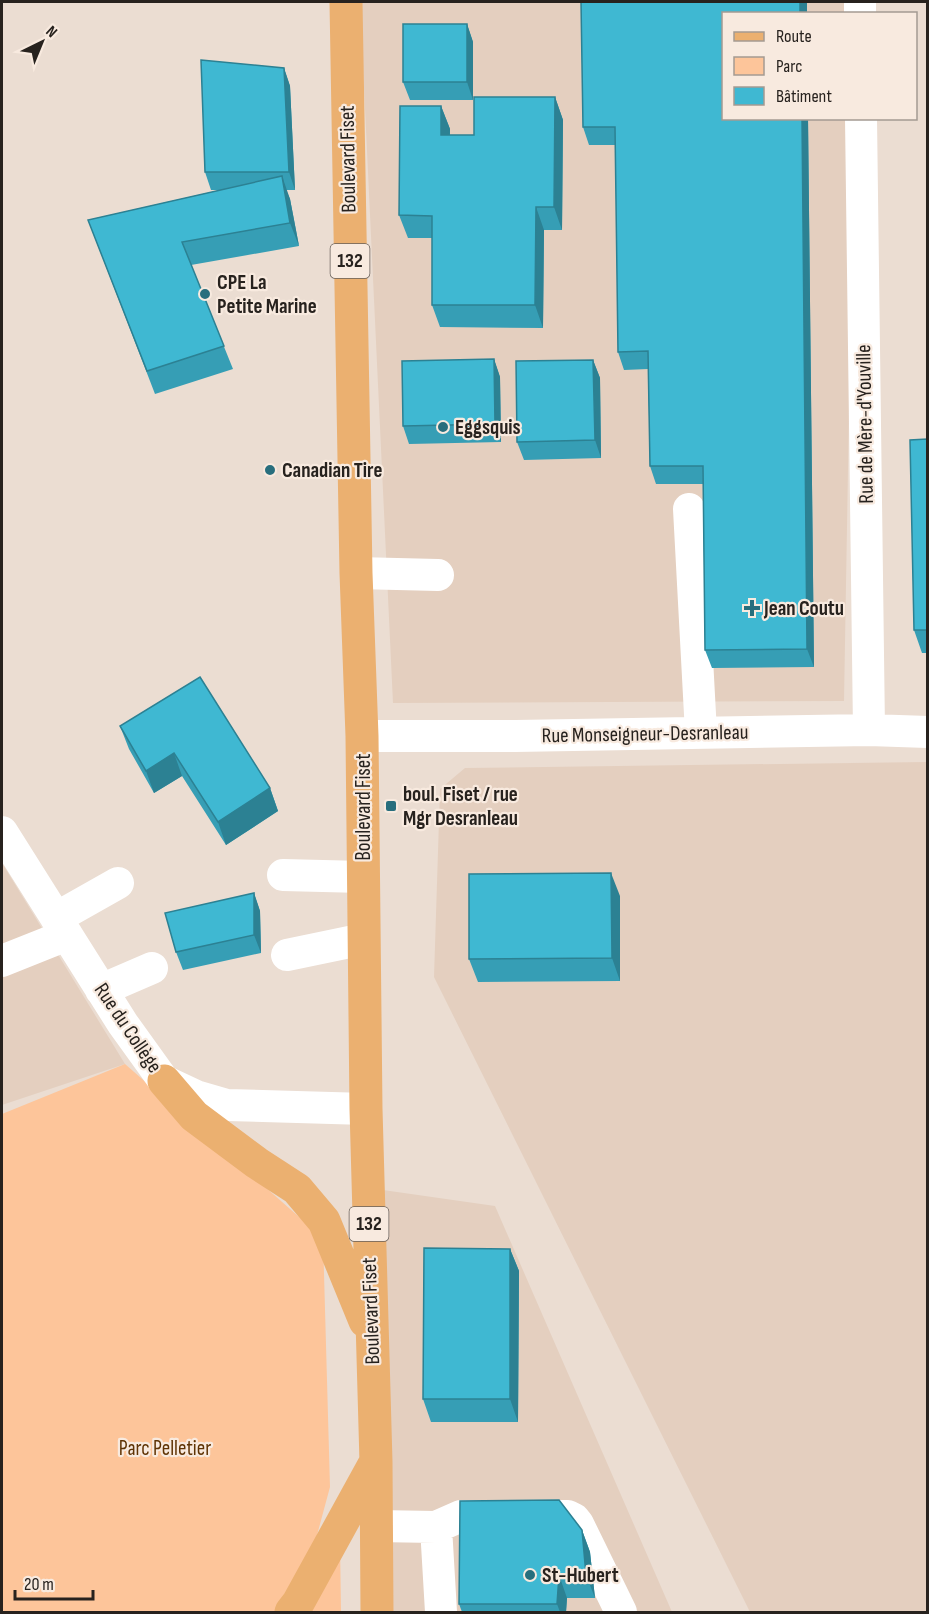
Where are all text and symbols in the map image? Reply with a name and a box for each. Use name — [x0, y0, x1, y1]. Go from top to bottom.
north arrow — [12, 12, 72, 72]
legend — [722, 12, 917, 120]
text: N — [42, 22, 61, 42]
text: Route — [776, 26, 812, 47]
text: Parc — [776, 56, 802, 77]
text: Bâtiment — [776, 86, 832, 107]
street label: Boulevard Fiset — [335, 105, 361, 213]
road number: 132 — [330, 244, 370, 278]
place label: CPE La Petite Marine — [217, 270, 317, 319]
marker: CPE La Petite Marine — [198, 287, 212, 301]
street label: Rue de Mère-d'Youville — [851, 344, 879, 504]
place label: Eggsquis — [455, 415, 521, 440]
marker: Eggsquis — [436, 420, 450, 434]
place label: Canadian Tire — [282, 458, 382, 483]
marker: Canadian Tire — [263, 463, 277, 477]
place label: Jean Coutu — [763, 596, 844, 621]
marker: Jean Coutu — [745, 601, 759, 615]
street label: Rue Monseigneur-Desranleau — [541, 720, 749, 748]
street label: Boulevard Fiset — [351, 753, 376, 861]
place label: boul. Fiset / rue Mgr Desranleau — [403, 782, 518, 831]
marker: boul. Fiset / rue Mgr Desranleau — [384, 799, 398, 813]
street label: Rue du Collège — [89, 978, 167, 1078]
road number: 132 — [350, 1207, 388, 1241]
street label: Boulevard Fiset — [357, 1257, 385, 1365]
park label: Parc Pelletier — [119, 1436, 211, 1461]
scale bar — [15, 1563, 93, 1601]
place label: St-Hubert — [542, 1563, 619, 1588]
marker: St-Hubert — [523, 1568, 537, 1582]
text: 20 m — [24, 1574, 54, 1595]

